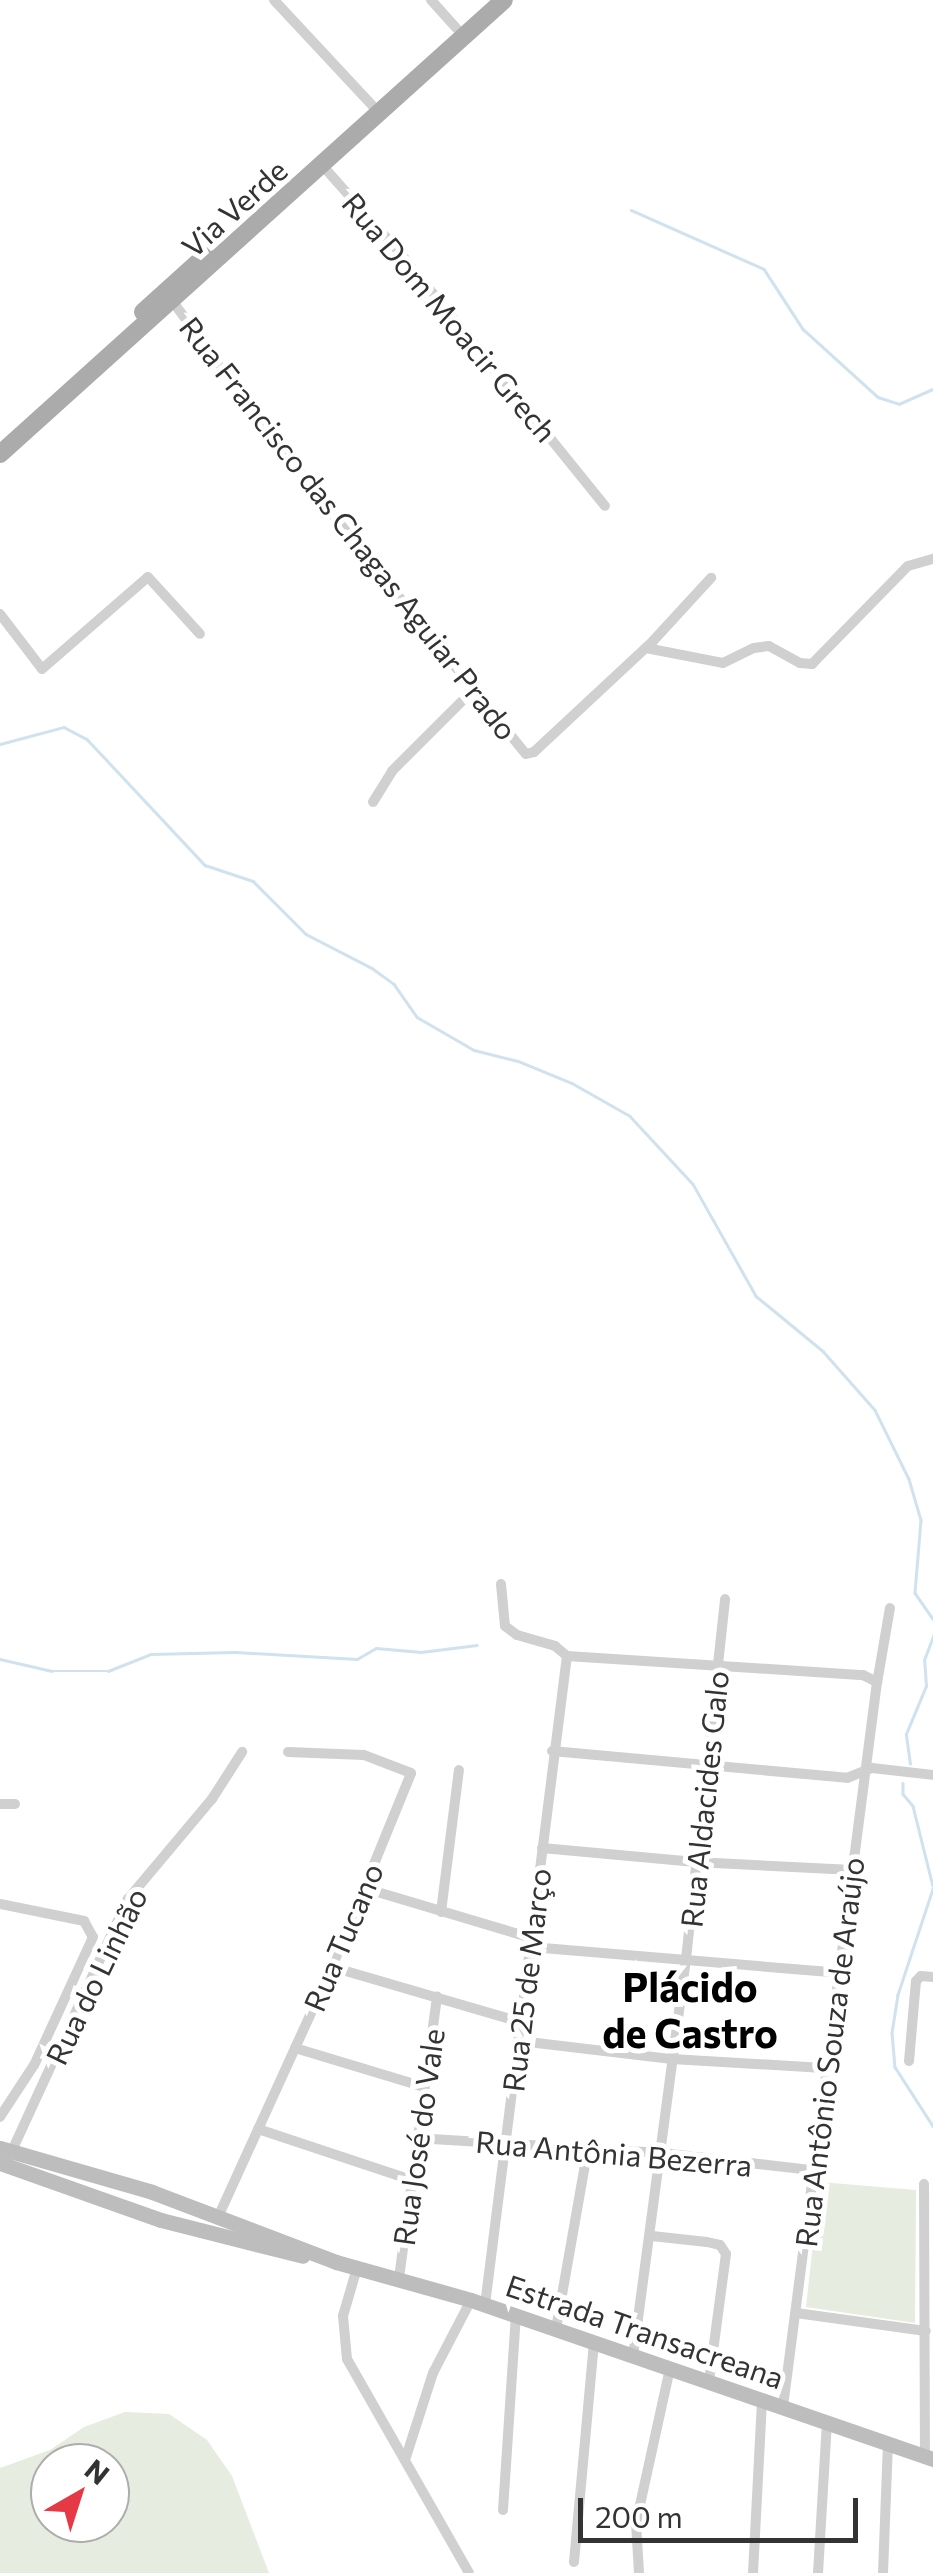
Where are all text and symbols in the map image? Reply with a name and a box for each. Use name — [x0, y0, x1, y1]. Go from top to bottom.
street label: Via Verde — [174, 152, 294, 264]
street label: Rua Dom Moacir Grech — [335, 185, 565, 449]
street label: Rua Francisco das Chagas Aguiar Prado — [173, 309, 525, 747]
street label: Rua Aldacides Galo — [673, 1669, 735, 1929]
street label: Rua Antônio Souza de Araújo — [787, 1855, 871, 2249]
street label: Rua Tucano — [296, 1858, 390, 2016]
street label: Rua 25 de Março — [494, 1866, 558, 2094]
street label: Rua do Linhão — [38, 1882, 154, 2070]
district label: Plácido de Castro — [602, 1962, 778, 2056]
street label: Rua José do Vale — [385, 2026, 451, 2248]
street label: Rua Antônia Bezerra — [474, 2123, 754, 2183]
street label: Estrada Transacreana — [502, 2267, 788, 2395]
north arrow — [30, 2443, 130, 2543]
text: N — [79, 2451, 116, 2491]
scale bar — [583, 2478, 863, 2540]
text: 200 m — [595, 2497, 683, 2534]

